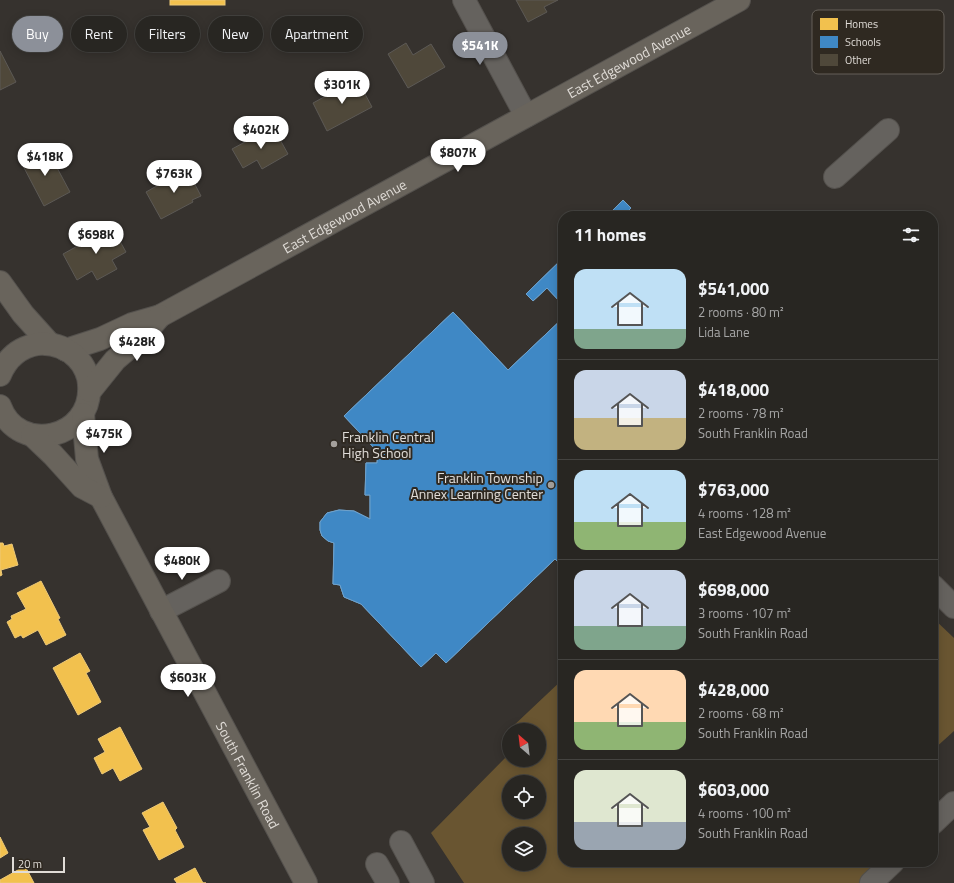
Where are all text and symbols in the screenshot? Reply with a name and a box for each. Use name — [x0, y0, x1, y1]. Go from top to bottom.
legend — [812, 10, 944, 74]
chip: Buy — [12, 16, 63, 52]
chip: Rent — [71, 16, 127, 52]
chip: Filters — [135, 16, 200, 52]
chip: New — [208, 16, 263, 52]
chip: Apartment — [271, 16, 363, 52]
text: Homes — [845, 16, 878, 32]
street label: East Edgewood Avenue — [563, 18, 694, 103]
pin: $541K — [452, 32, 508, 66]
text: Schools — [845, 34, 881, 50]
text: $541K — [462, 35, 498, 55]
text: Other — [845, 52, 872, 68]
pin: $301K — [314, 71, 370, 105]
text: $301K — [324, 74, 360, 94]
pin: $402K — [233, 116, 289, 150]
text: $402K — [243, 119, 279, 139]
pin: $807K — [430, 139, 486, 173]
text: $807K — [440, 142, 476, 162]
pin: $418K — [17, 143, 73, 177]
text: $418K — [27, 146, 63, 166]
pin: $763K — [146, 160, 202, 194]
text: $763K — [156, 163, 192, 183]
street label: East Edgewood Avenue — [278, 173, 410, 258]
pin: $698K — [68, 221, 124, 255]
text: 11 homes — [574, 222, 646, 248]
text: $698K — [78, 224, 114, 244]
icon: filters — [900, 224, 922, 246]
text: $541,000 — [698, 276, 769, 302]
icon: home — [606, 285, 654, 333]
text: 2 rooms · 80 m² — [698, 302, 784, 322]
text: Lida Lane — [698, 322, 750, 342]
pin: $428K — [109, 328, 165, 362]
text: $428K — [119, 331, 155, 351]
text: $418,000 — [698, 377, 769, 403]
icon: home — [606, 386, 654, 434]
text: 2 rooms · 78 m² — [698, 403, 784, 423]
pin: $475K — [76, 420, 132, 454]
text: $475K — [86, 423, 122, 443]
text: South Franklin Road — [698, 423, 808, 443]
place label: Franklin Central High School — [342, 426, 434, 463]
marker: Franklin Central High School — [329, 439, 339, 449]
place label: Franklin Township Annex Learning Center — [410, 467, 543, 504]
text: $763,000 — [698, 477, 769, 503]
marker: Franklin Township Annex Learning Center — [546, 480, 556, 490]
icon: home — [606, 486, 654, 534]
text: 4 rooms · 128 m² — [698, 503, 791, 523]
text: East Edgewood Avenue — [698, 523, 826, 543]
pin: $480K — [154, 547, 210, 581]
text: $480K — [164, 550, 200, 570]
text: $698,000 — [698, 577, 769, 603]
icon: home — [606, 586, 654, 634]
text: 3 rooms · 107 m² — [698, 603, 791, 623]
text: South Franklin Road — [698, 623, 808, 643]
pin: $603K — [160, 664, 216, 698]
text: $603K — [170, 667, 206, 687]
text: $428,000 — [698, 677, 769, 703]
icon: home — [606, 686, 654, 734]
text: 2 rooms · 68 m² — [698, 703, 784, 723]
street label: South Franklin Road — [211, 717, 285, 832]
north arrow — [502, 723, 546, 767]
map controls — [502, 723, 546, 871]
text: South Franklin Road — [698, 723, 808, 743]
button: locate — [502, 775, 546, 819]
text: $603,000 — [698, 777, 769, 803]
icon: home — [606, 786, 654, 834]
text: 4 rooms · 100 m² — [698, 803, 791, 823]
text: South Franklin Road — [698, 823, 808, 843]
button: layers — [502, 827, 546, 871]
scale bar — [12, 855, 65, 874]
text: 20 m — [18, 856, 42, 872]

